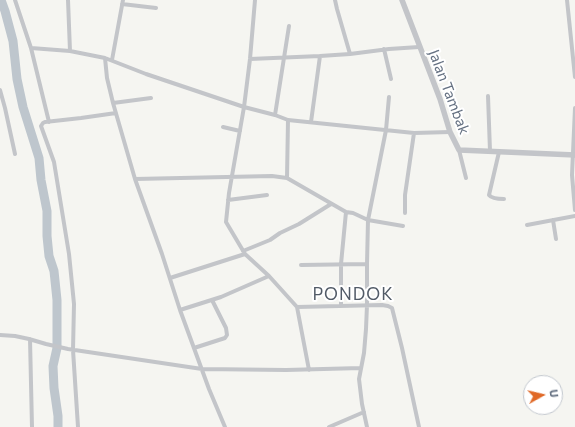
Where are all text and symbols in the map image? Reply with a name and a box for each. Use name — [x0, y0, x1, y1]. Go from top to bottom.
street label: Jalan Tambak — [425, 47, 473, 137]
district label: PONDOK — [312, 284, 394, 304]
north arrow — [523, 375, 563, 415]
text: U — [547, 389, 561, 398]

